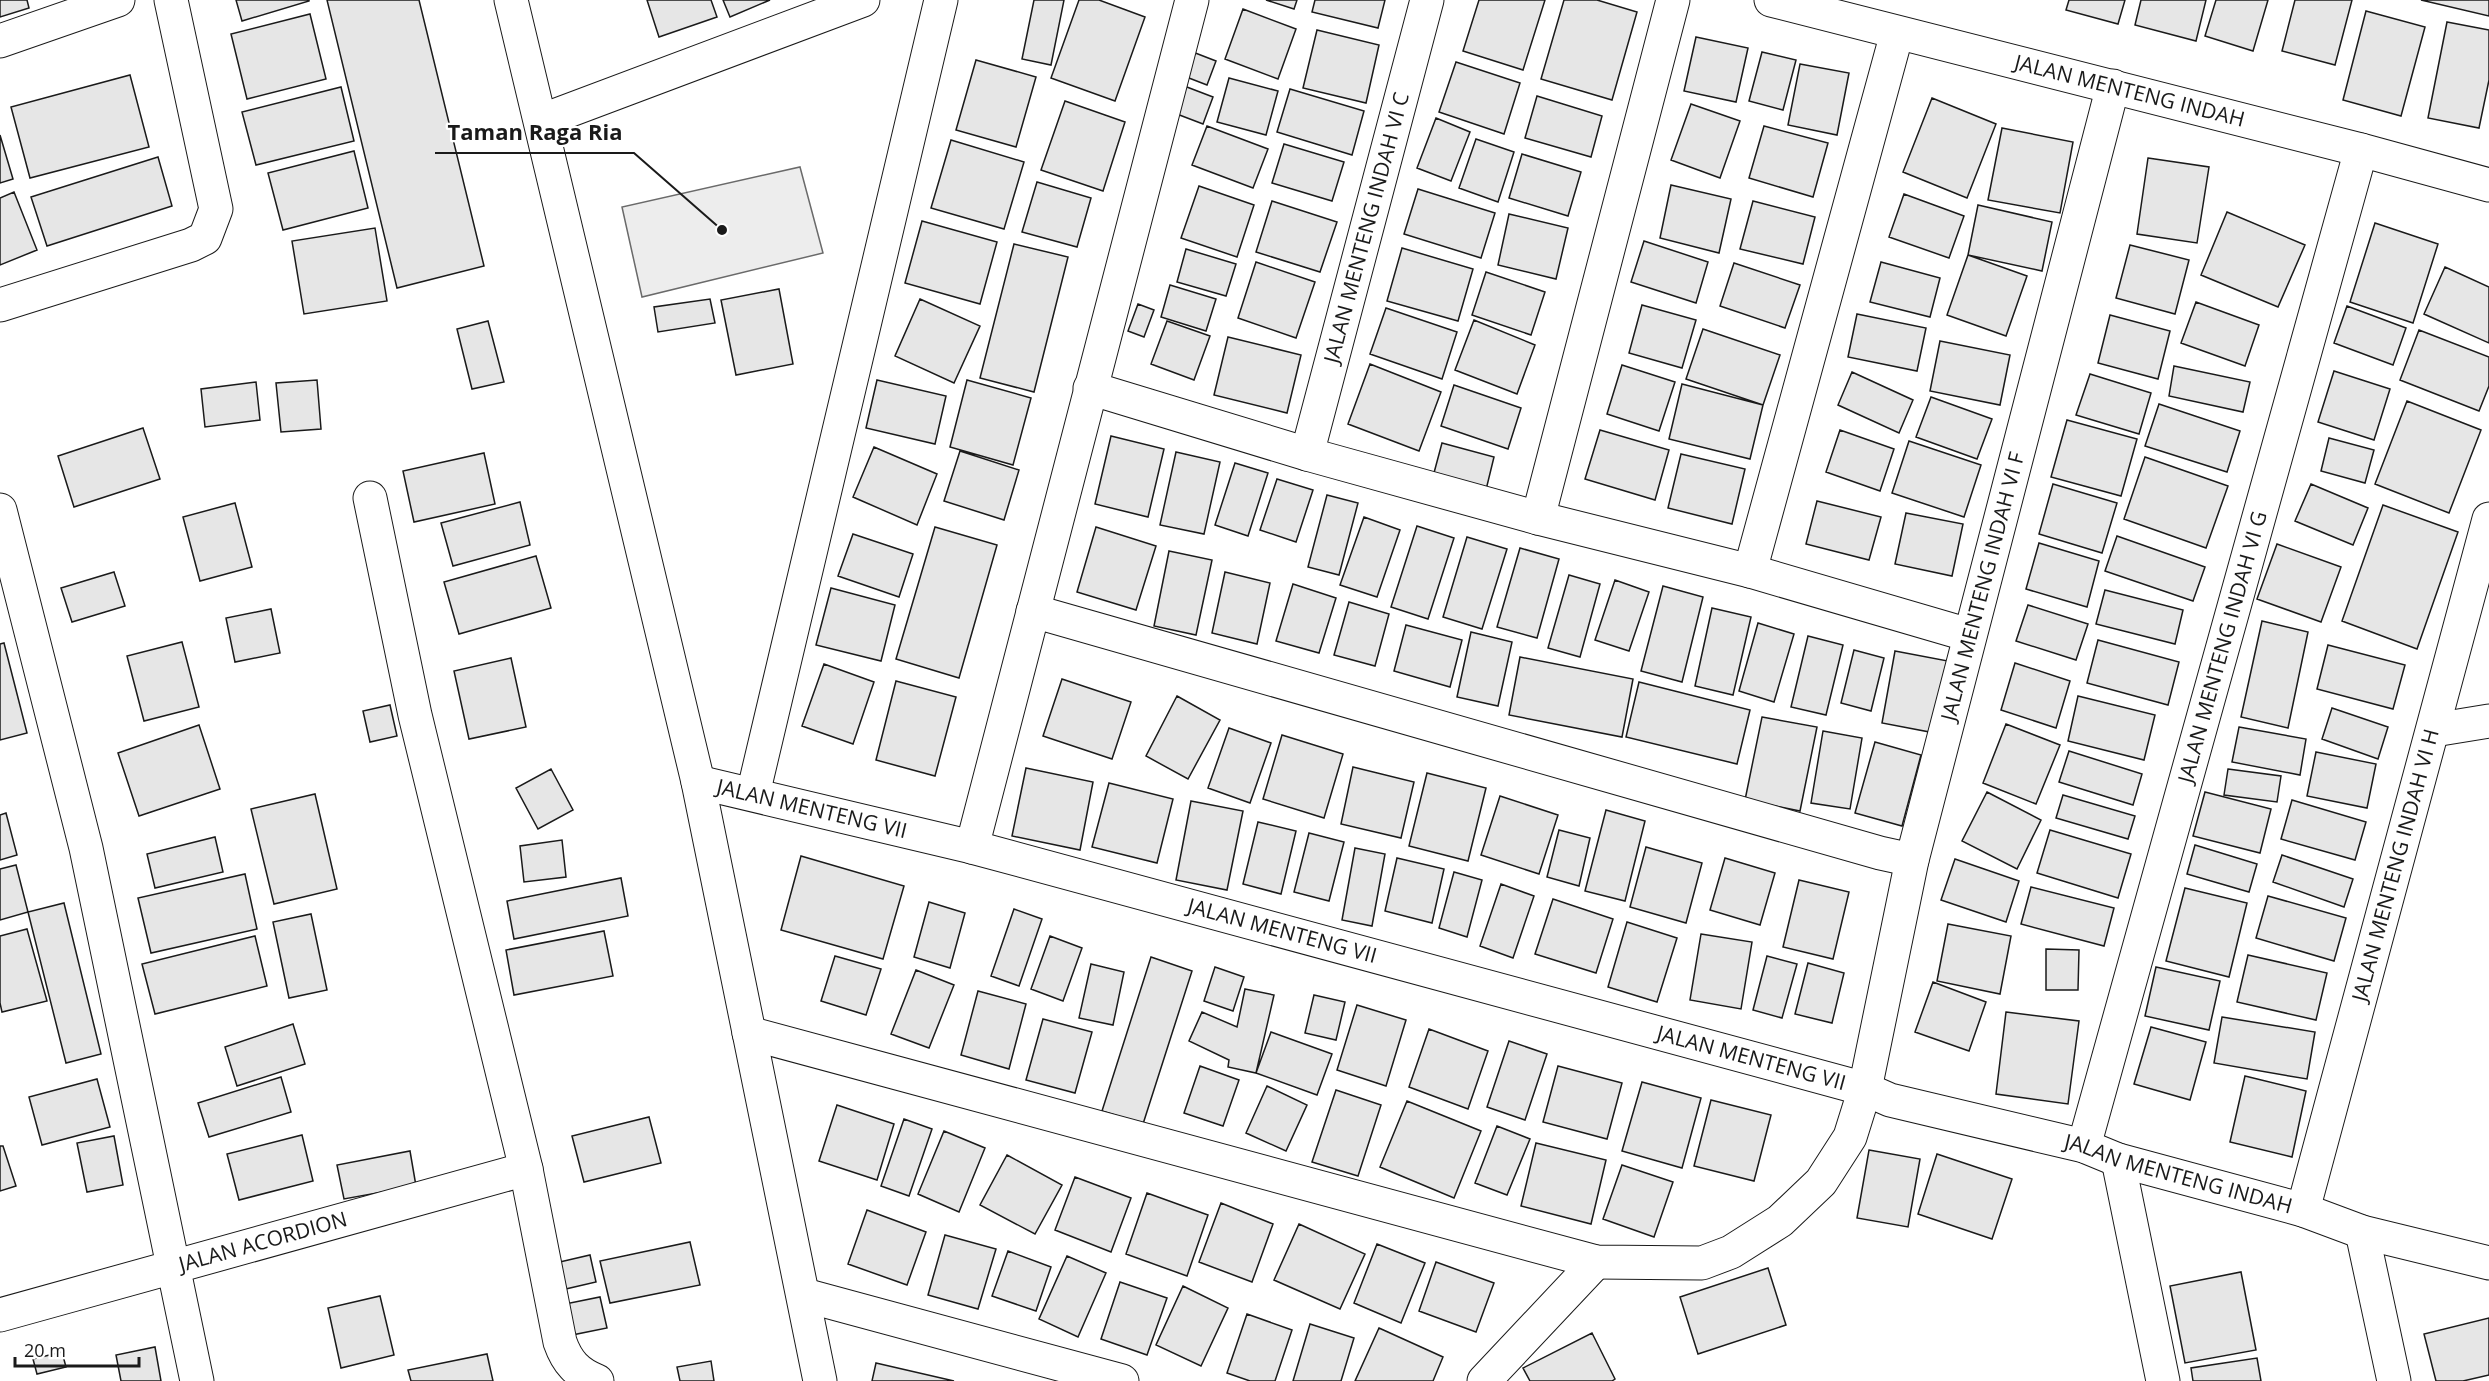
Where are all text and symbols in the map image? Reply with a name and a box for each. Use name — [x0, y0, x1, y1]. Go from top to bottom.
street label: JALAN MENTENG INDAH — [2010, 47, 2248, 133]
street label: JALAN MENTENG INDAH VI C — [1316, 89, 1415, 368]
callout: Taman Raga Ria — [435, 113, 634, 153]
text: Taman Raga Ria — [448, 116, 622, 146]
street label: JALAN MENTENG INDAH VI F — [1933, 449, 2030, 726]
street label: JALAN MENTENG INDAH VI G — [2170, 508, 2273, 788]
street label: JALAN MENTENG INDAH VI H — [2344, 726, 2445, 1006]
street label: JALAN MENTENG VII — [712, 771, 910, 844]
street label: JALAN MENTENG VII — [1183, 891, 1380, 969]
street label: JALAN MENTENG VII — [1652, 1018, 1849, 1096]
street label: JALAN MENTENG INDAH — [2060, 1126, 2296, 1219]
street label: JALAN ACORDION — [173, 1204, 350, 1278]
scale bar — [15, 1330, 140, 1368]
text: 20 m — [24, 1338, 66, 1362]

